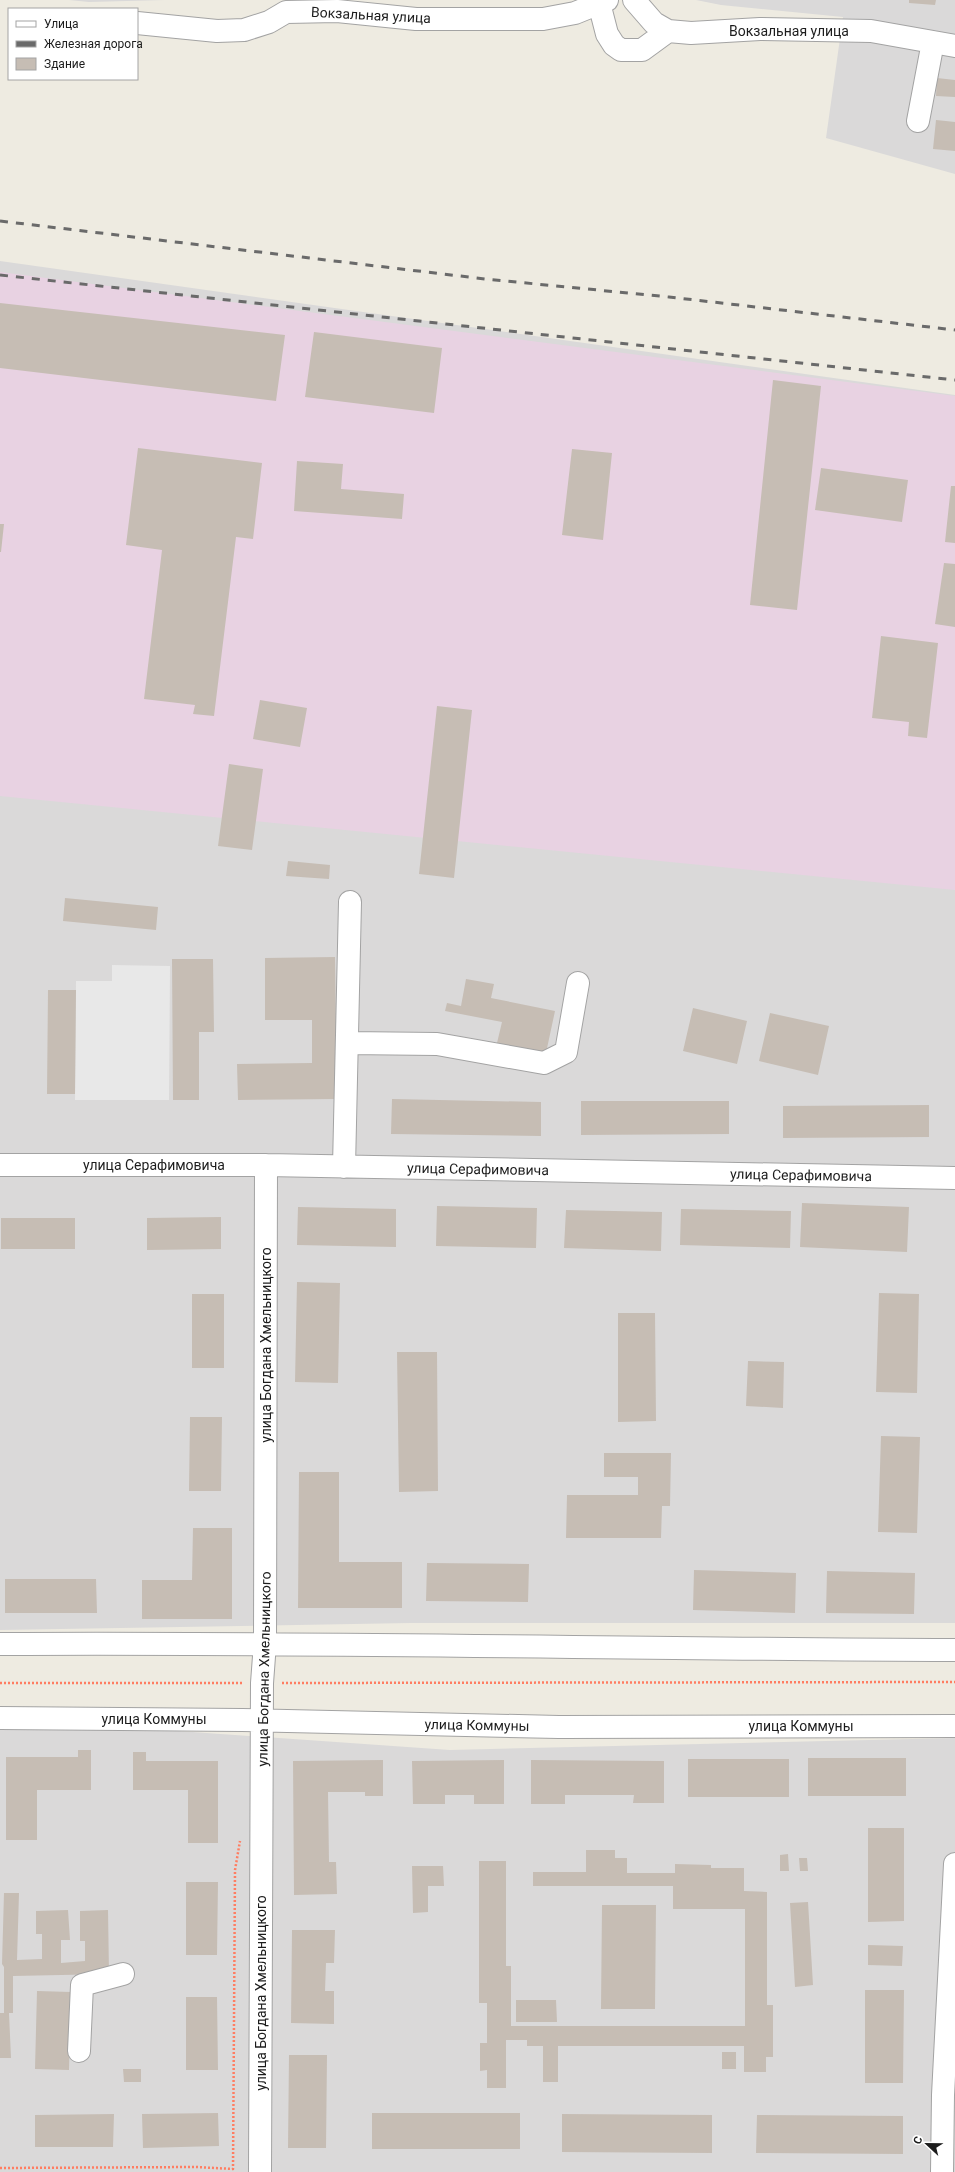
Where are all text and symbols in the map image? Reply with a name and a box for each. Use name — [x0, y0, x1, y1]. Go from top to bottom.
street label: Вокзальная улица — [311, 4, 431, 26]
legend — [8, 8, 138, 80]
text: Улица — [44, 17, 79, 31]
street label: Вокзальная улица — [729, 23, 849, 39]
text: Железная дорога — [44, 37, 143, 51]
text: Здание — [44, 57, 85, 71]
street label: улица Серафимовича — [83, 1157, 225, 1173]
street label: улица Серафимовича — [407, 1160, 549, 1178]
street label: улица Серафимовича — [730, 1166, 872, 1184]
street label: улица Богдана Хмельницкого — [258, 1247, 274, 1443]
street label: улица Богдана Хмельницкого — [254, 1571, 274, 1767]
street label: улица Коммуны — [101, 1711, 207, 1727]
street label: улица Коммуны — [424, 1716, 530, 1734]
street label: улица Коммуны — [748, 1718, 854, 1734]
street label: улица Богдана Хмельницкого — [253, 1895, 269, 2091]
north arrow — [907, 2124, 947, 2164]
text: С — [911, 2135, 926, 2146]

